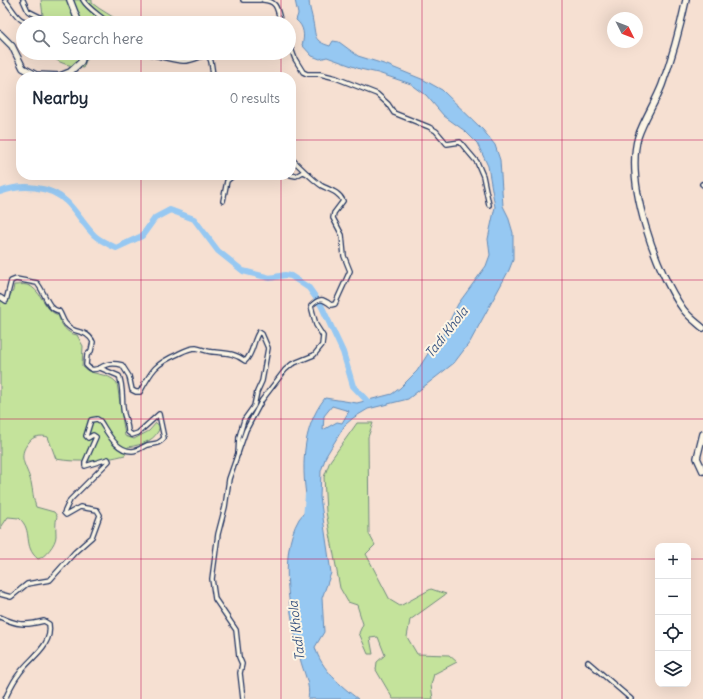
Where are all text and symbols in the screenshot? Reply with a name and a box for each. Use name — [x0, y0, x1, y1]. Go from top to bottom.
north arrow — [607, 12, 643, 48]
search box — [16, 16, 296, 60]
icon: search — [30, 27, 52, 49]
text: Search here — [62, 29, 143, 48]
text: Nearby — [32, 87, 88, 109]
text: 0 results — [230, 90, 280, 107]
water label: Tadi Khola — [421, 303, 472, 361]
map controls — [655, 543, 691, 687]
button: + — [655, 543, 691, 579]
button: − — [655, 579, 691, 615]
water label: Tadi Khola — [284, 599, 309, 662]
button: locate — [655, 615, 691, 651]
button: layers — [655, 651, 691, 687]

